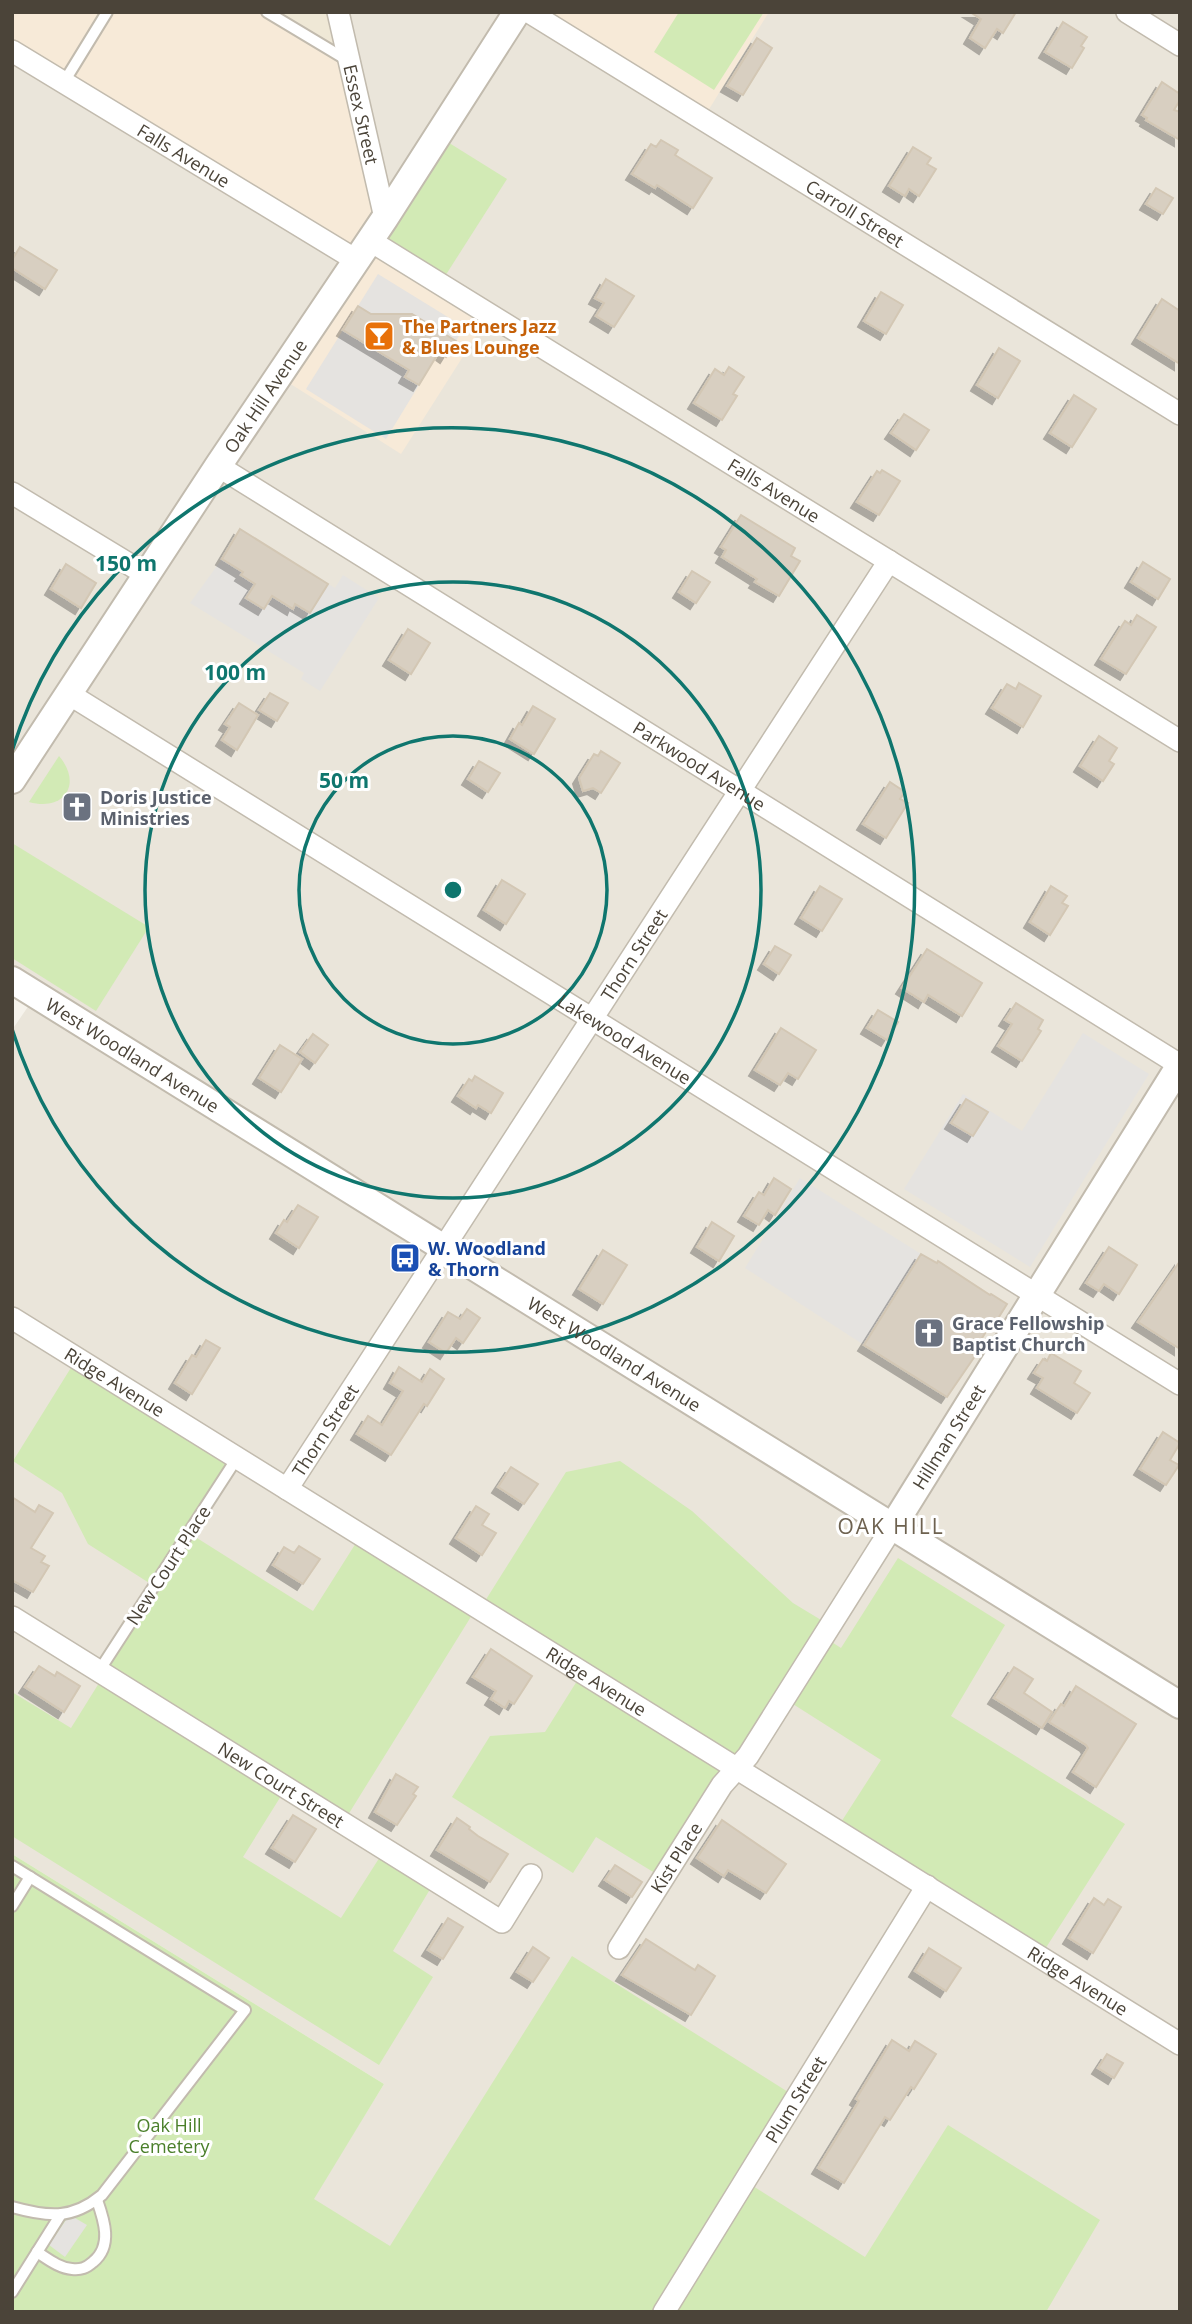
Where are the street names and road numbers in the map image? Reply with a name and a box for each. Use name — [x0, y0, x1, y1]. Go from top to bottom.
street label: Essex Street — [338, 62, 384, 167]
street label: Falls Avenue — [133, 118, 235, 193]
street label: Carroll Street — [801, 174, 908, 253]
street label: Oak Hill Avenue — [218, 334, 312, 458]
street label: Falls Avenue — [723, 453, 825, 528]
street label: Parkwood Avenue — [629, 715, 770, 816]
street label: Thorn Street — [595, 904, 672, 1005]
street label: Lakewood Avenue — [553, 988, 696, 1090]
street label: West Woodland Avenue — [41, 992, 224, 1118]
street label: West Woodland Avenue — [523, 1291, 706, 1417]
street label: Ridge Avenue — [60, 1342, 169, 1422]
street label: Thorn Street — [286, 1380, 364, 1481]
street label: Hillman Street — [907, 1380, 990, 1494]
street label: New Court Place — [120, 1501, 216, 1629]
street label: Ridge Avenue — [542, 1641, 651, 1721]
street label: New Court Street — [214, 1736, 349, 1833]
street label: Kist Place — [645, 1818, 708, 1898]
street label: Ridge Avenue — [1023, 1940, 1133, 2021]
street label: Plum Street — [759, 2051, 831, 2147]

